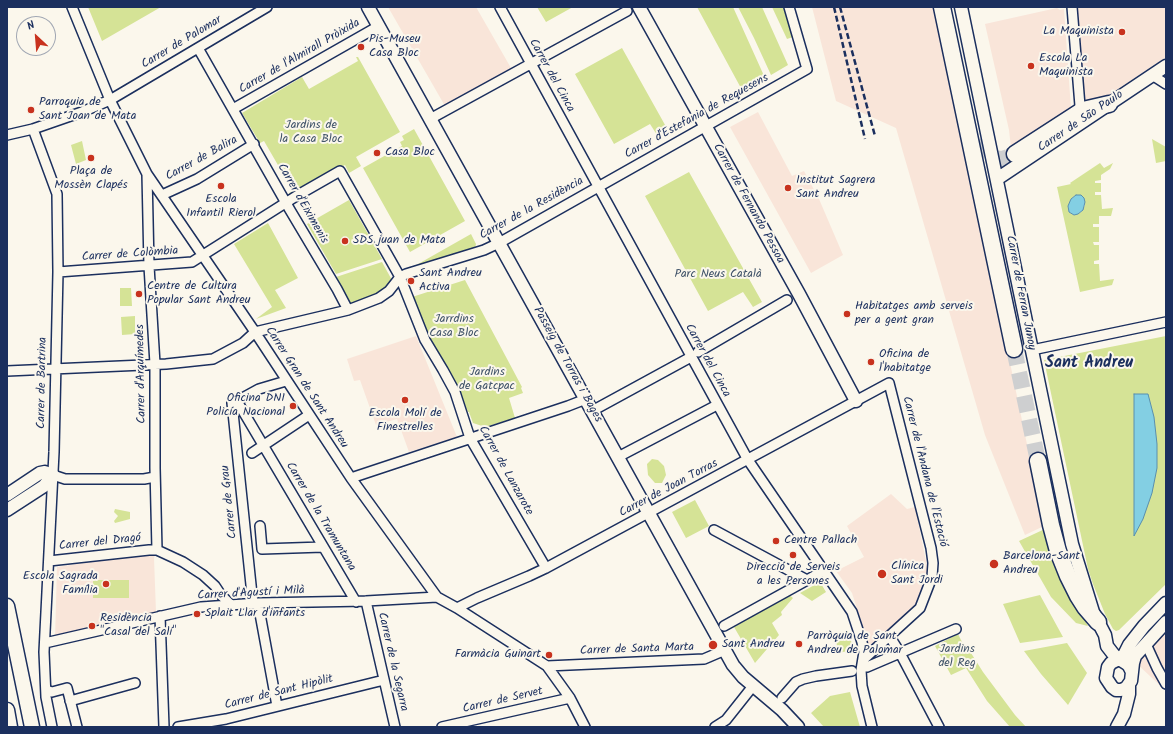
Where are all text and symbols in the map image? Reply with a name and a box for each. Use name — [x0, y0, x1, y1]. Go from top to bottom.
street label: Carrer de Palomar — [139, 13, 225, 73]
north arrow — [16, 16, 56, 56]
street label: Carrer de l'Almirall Pròixida — [237, 16, 363, 98]
text: N — [24, 17, 38, 36]
place label: La Maquinista — [1043, 25, 1114, 39]
marker: La Maquinista — [1117, 27, 1127, 37]
place label: Pis-Museu Casa Bloc — [369, 33, 421, 61]
street label: Carrer del Cinca — [525, 37, 577, 115]
marker: Pis-Museu Casa Bloc — [356, 42, 366, 52]
place label: Escola La Maquinista — [1039, 52, 1093, 80]
marker: Escola La Maquinista — [1026, 61, 1036, 71]
street label: Carrer d'Estefania de Requesens — [623, 71, 771, 163]
street label: Carrer de São Paulo — [1036, 88, 1126, 156]
place label: Parroquia de Sant Joan de Mata — [39, 96, 136, 124]
marker: Parroquia de Sant Joan de Mata — [26, 105, 36, 115]
park label: Jardins de la Casa Bloc — [279, 119, 343, 147]
street label: Carrer de Balira — [164, 133, 240, 185]
street label: Carrer de Fernando Pessoa — [709, 142, 787, 266]
place label: Casa Bloc — [385, 146, 435, 160]
marker: Casa Bloc — [372, 148, 382, 158]
marker: Plaça de Mossèn Clapés — [86, 153, 96, 163]
street label: Carrer d'Eiximenis — [273, 161, 331, 247]
place label: Plaça de Mossèn Clapés — [54, 165, 128, 193]
street label: Carrer de la Residència — [478, 174, 586, 244]
place label: Institut Sagrera Sant Andreu — [796, 174, 875, 202]
marker: Escola Infantil Rierol — [216, 181, 226, 191]
marker: Institut Sagrera Sant Andreu — [783, 183, 793, 193]
place label: Escola Infantil Rierol — [186, 193, 256, 221]
place label: SDS juan de Mata — [353, 234, 446, 248]
street label: Carrer de Ferran Junoy — [1002, 234, 1038, 352]
marker: SDS juan de Mata — [340, 236, 350, 246]
street label: Carrer de Colòmbia — [81, 244, 179, 266]
place label: Sant Andreu Activa — [419, 267, 482, 295]
park label: Parc Neus Català — [674, 268, 762, 282]
marker: Sant Andreu Activa — [406, 276, 416, 286]
place label: Centre de Cultura Popular Sant Andreu — [147, 280, 250, 308]
marker: Centre de Cultura Popular Sant Andreu — [134, 289, 144, 299]
place label: Habitatges amb serveis per a gent gran — [855, 300, 973, 328]
street label: Passeig de Torras i Bages — [529, 305, 605, 425]
marker: Habitatges amb serveis per a gent gran — [842, 309, 852, 319]
park label: Jarrdins Casa Bloc — [429, 313, 479, 341]
street label: Carrer del Cinca — [681, 322, 733, 400]
street label: Carrer d'Arquímedes — [134, 324, 150, 424]
street label: Carrer Gran de Sant Andreu — [261, 325, 351, 451]
street label: Carrer de Bartrina — [35, 337, 51, 429]
place label: Oficina de l'habitatge — [879, 348, 931, 376]
district label: Sant Andreu — [1045, 354, 1133, 374]
marker: Oficina de l'habitatge — [866, 357, 876, 367]
park label: Jardins de Gatcpac — [459, 366, 515, 394]
place label: Oficina DNI Policía Nacional — [206, 392, 285, 420]
marker: Escola Molí de Finestrelles — [400, 395, 410, 405]
street label: Carrer de l'Andana de l'Estació — [898, 395, 950, 549]
marker: Oficina DNI Policía Nacional — [288, 401, 298, 411]
place label: Escola Molí de Finestrelles — [368, 407, 442, 435]
street label: Carrer de Lanzarote — [474, 424, 536, 518]
street label: Carrer de Joan Torras — [617, 457, 721, 521]
street label: Carrer de la Tramuntana — [282, 460, 358, 574]
street label: Carrer de Grau — [219, 465, 241, 539]
street label: Carrer del Dragó — [58, 532, 142, 554]
place label: Centre Pallach — [784, 534, 857, 548]
marker: Centre Pallach — [771, 536, 781, 546]
marker: Direcció de Serveis a les Persones — [788, 550, 798, 560]
place label: Barcelona-Sant Andreu — [1003, 550, 1080, 578]
marker: Barcelona-Sant Andreu — [988, 558, 1000, 570]
place label: Clínica Sant Jordi — [891, 560, 943, 588]
place label: Direcció de Serveis a les Persones — [746, 561, 840, 589]
marker: Clínica Sant Jordi — [876, 568, 888, 580]
place label: Escola Sagrada Família — [23, 570, 98, 598]
marker: Escola Sagrada Família — [101, 579, 111, 589]
street label: Carrer d'Agustí i Milà — [197, 584, 305, 604]
place label: Splait Llar d'infants — [205, 607, 305, 621]
marker: Splait Llar d'infants — [192, 609, 202, 619]
street label: Carrer de la Segarra — [374, 611, 410, 713]
place label: Residència "Casal del Salí" — [100, 612, 176, 640]
marker: Residència "Casal del Salí" — [87, 621, 97, 631]
place label: Parròquia de Sant Andreu de Palomar — [807, 630, 903, 658]
place label: Sant Andreu — [722, 638, 785, 652]
marker: Sant Andreu — [707, 639, 719, 651]
marker: Parròquia de Sant Andreu de Palomar — [794, 639, 804, 649]
street label: Carrer de Santa Marta — [580, 641, 694, 659]
park label: Jardins del Reg — [938, 643, 976, 671]
place label: Farmàcia Guinart — [455, 648, 541, 662]
marker: Farmàcia Guinart — [544, 650, 554, 660]
street label: Carrer de Sant Hipòlit — [223, 673, 335, 713]
street label: Carrer de Servet — [461, 685, 545, 717]

